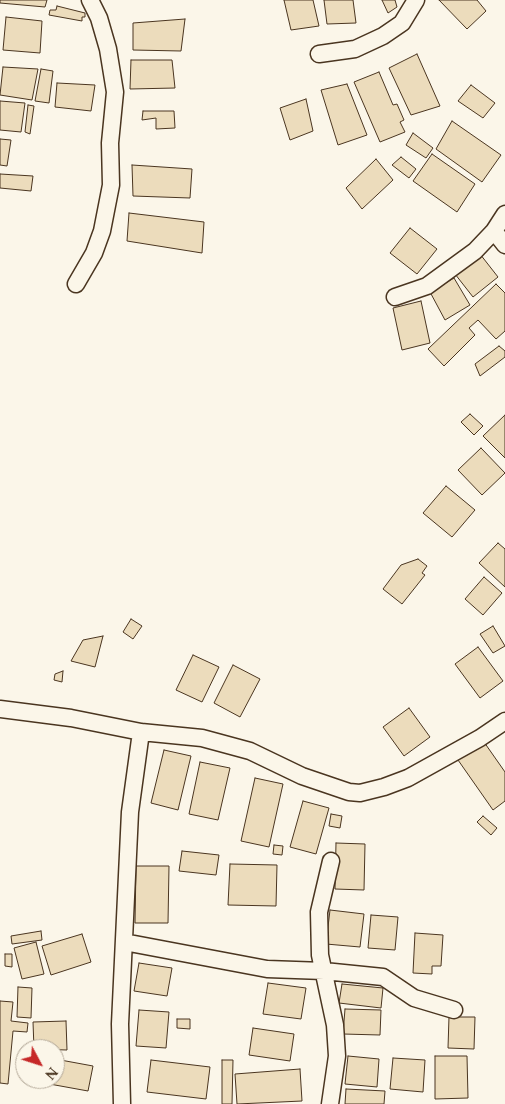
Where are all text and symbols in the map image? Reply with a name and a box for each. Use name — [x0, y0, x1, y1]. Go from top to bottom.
north arrow — [15, 1039, 65, 1089]
text: N — [39, 1062, 63, 1084]

